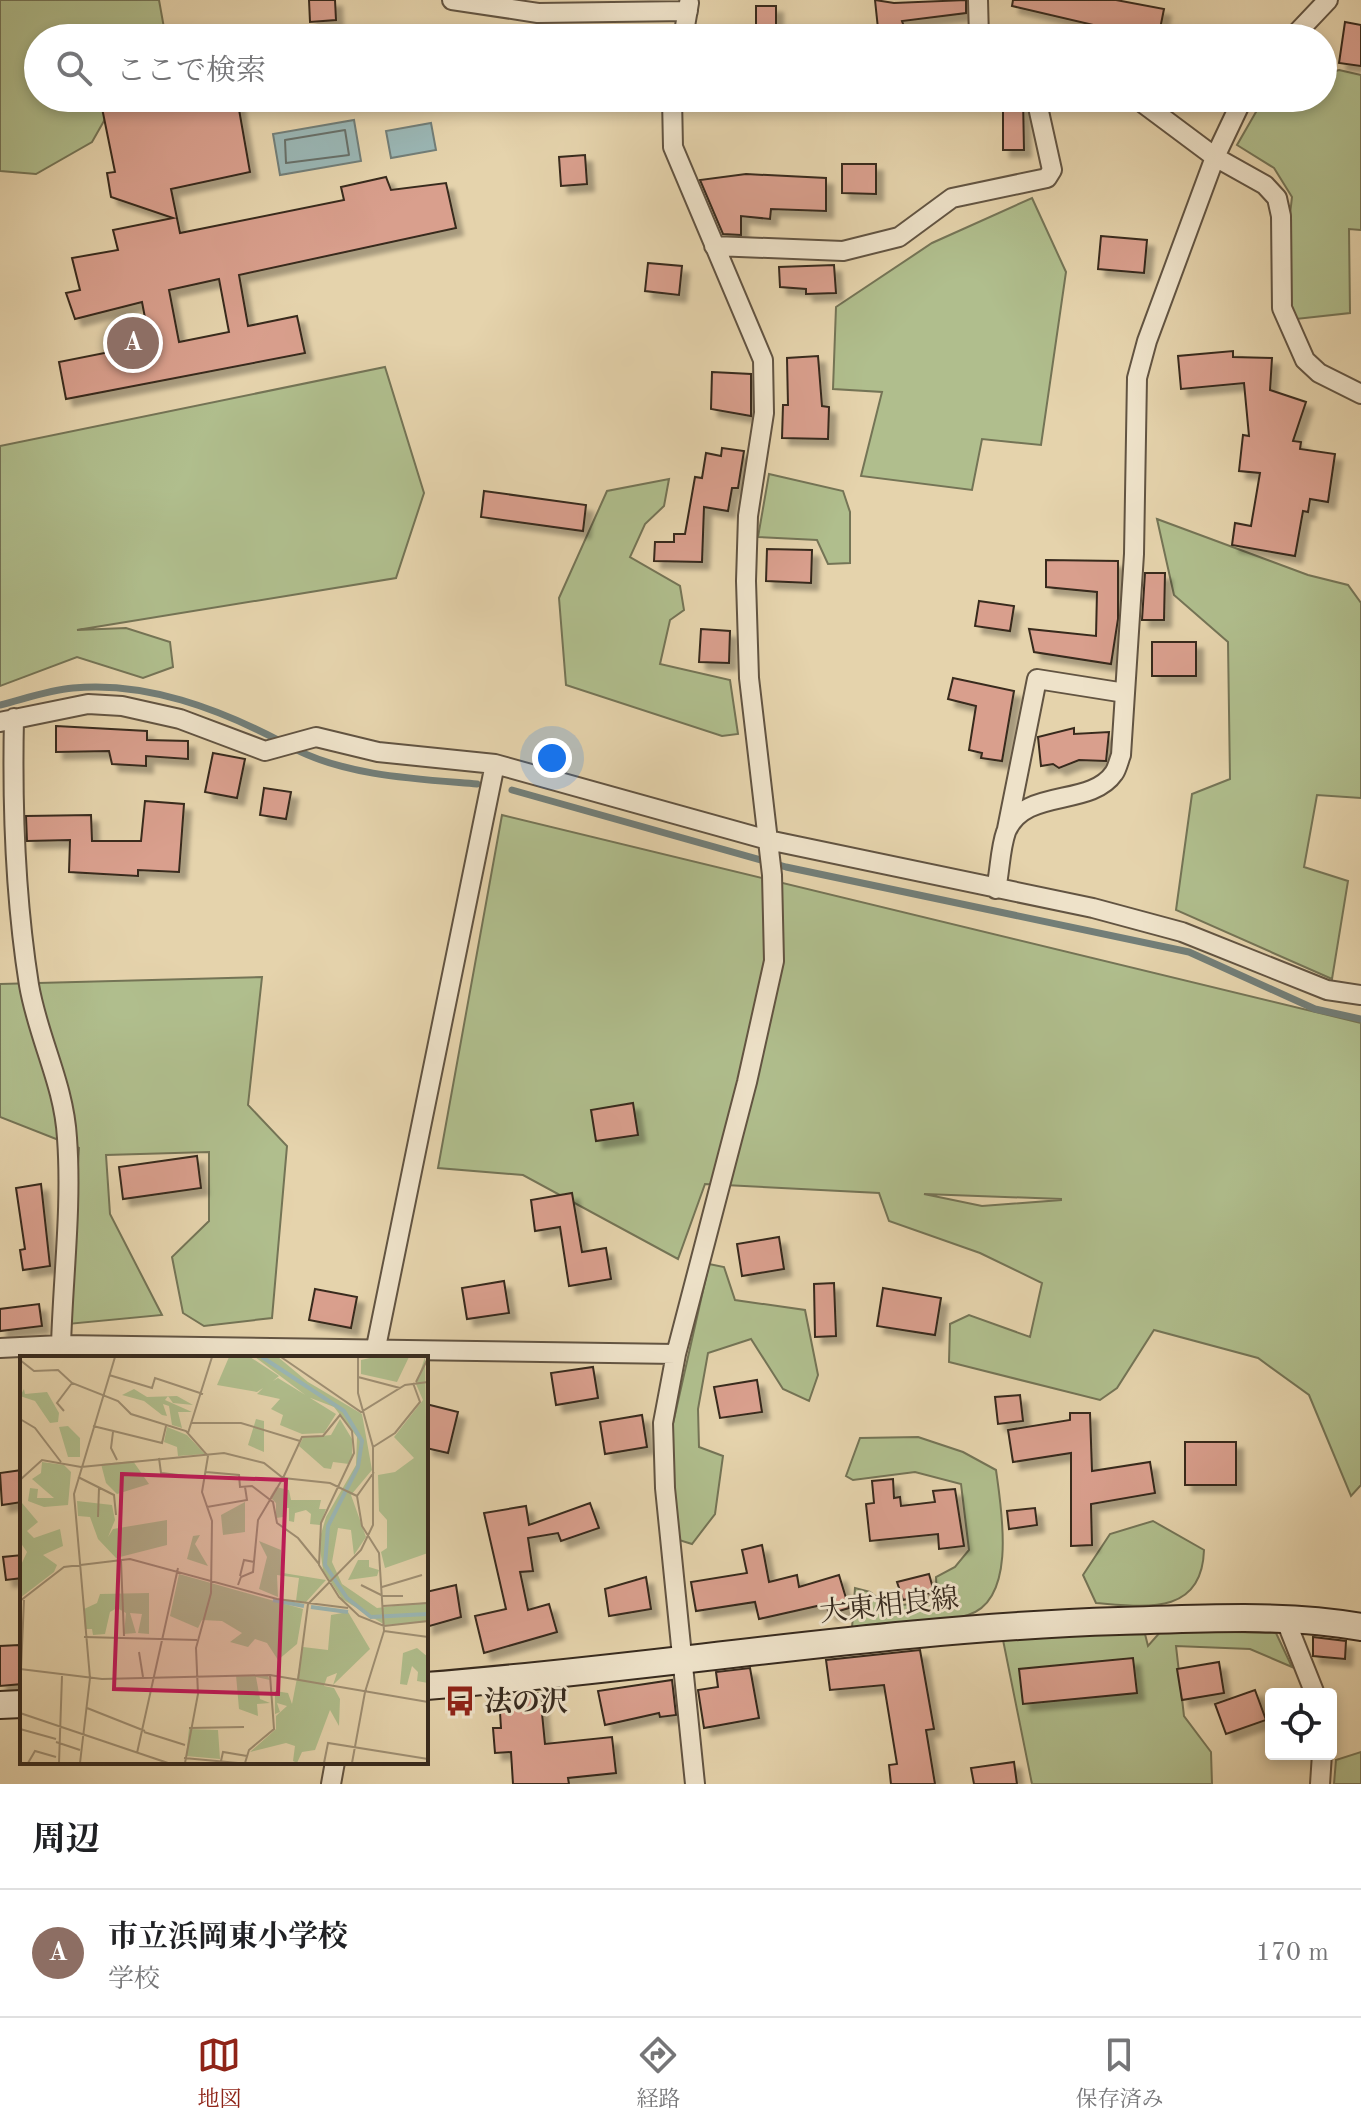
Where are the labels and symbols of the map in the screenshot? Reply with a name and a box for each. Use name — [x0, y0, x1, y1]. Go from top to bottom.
pin: A — [107, 313, 159, 373]
your location — [532, 738, 572, 778]
inset map — [20, 1356, 428, 1764]
street label: 大東相良線 — [818, 1583, 960, 1628]
bus stop icon: 法の沢 — [443, 1684, 477, 1718]
place label: 法の沢 — [484, 1686, 568, 1718]

